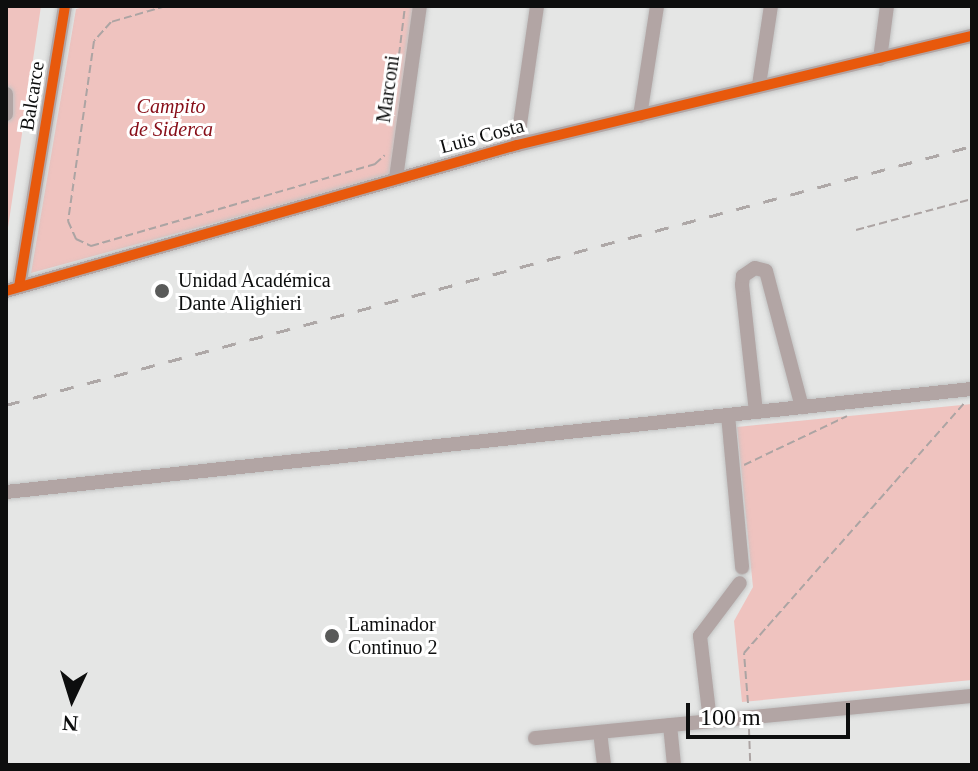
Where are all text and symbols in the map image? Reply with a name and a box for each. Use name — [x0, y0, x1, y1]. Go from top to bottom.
street label: Marconi — [371, 54, 405, 124]
street label: Balcarce — [15, 60, 49, 132]
park label: Campito de Siderca — [129, 95, 213, 142]
street label: Luis Costa — [437, 113, 527, 159]
place label: Unidad Académica Dante Alighieri — [178, 268, 332, 315]
marker: Unidad Académica Dante Alighieri — [153, 282, 171, 300]
place label: Laminador Continuo 2 — [348, 612, 437, 659]
marker: Laminador Continuo 2 — [323, 627, 341, 645]
north arrow — [32, 659, 112, 739]
scale bar — [690, 687, 854, 737]
text: 100 m — [700, 704, 761, 730]
text: N — [62, 710, 79, 736]

